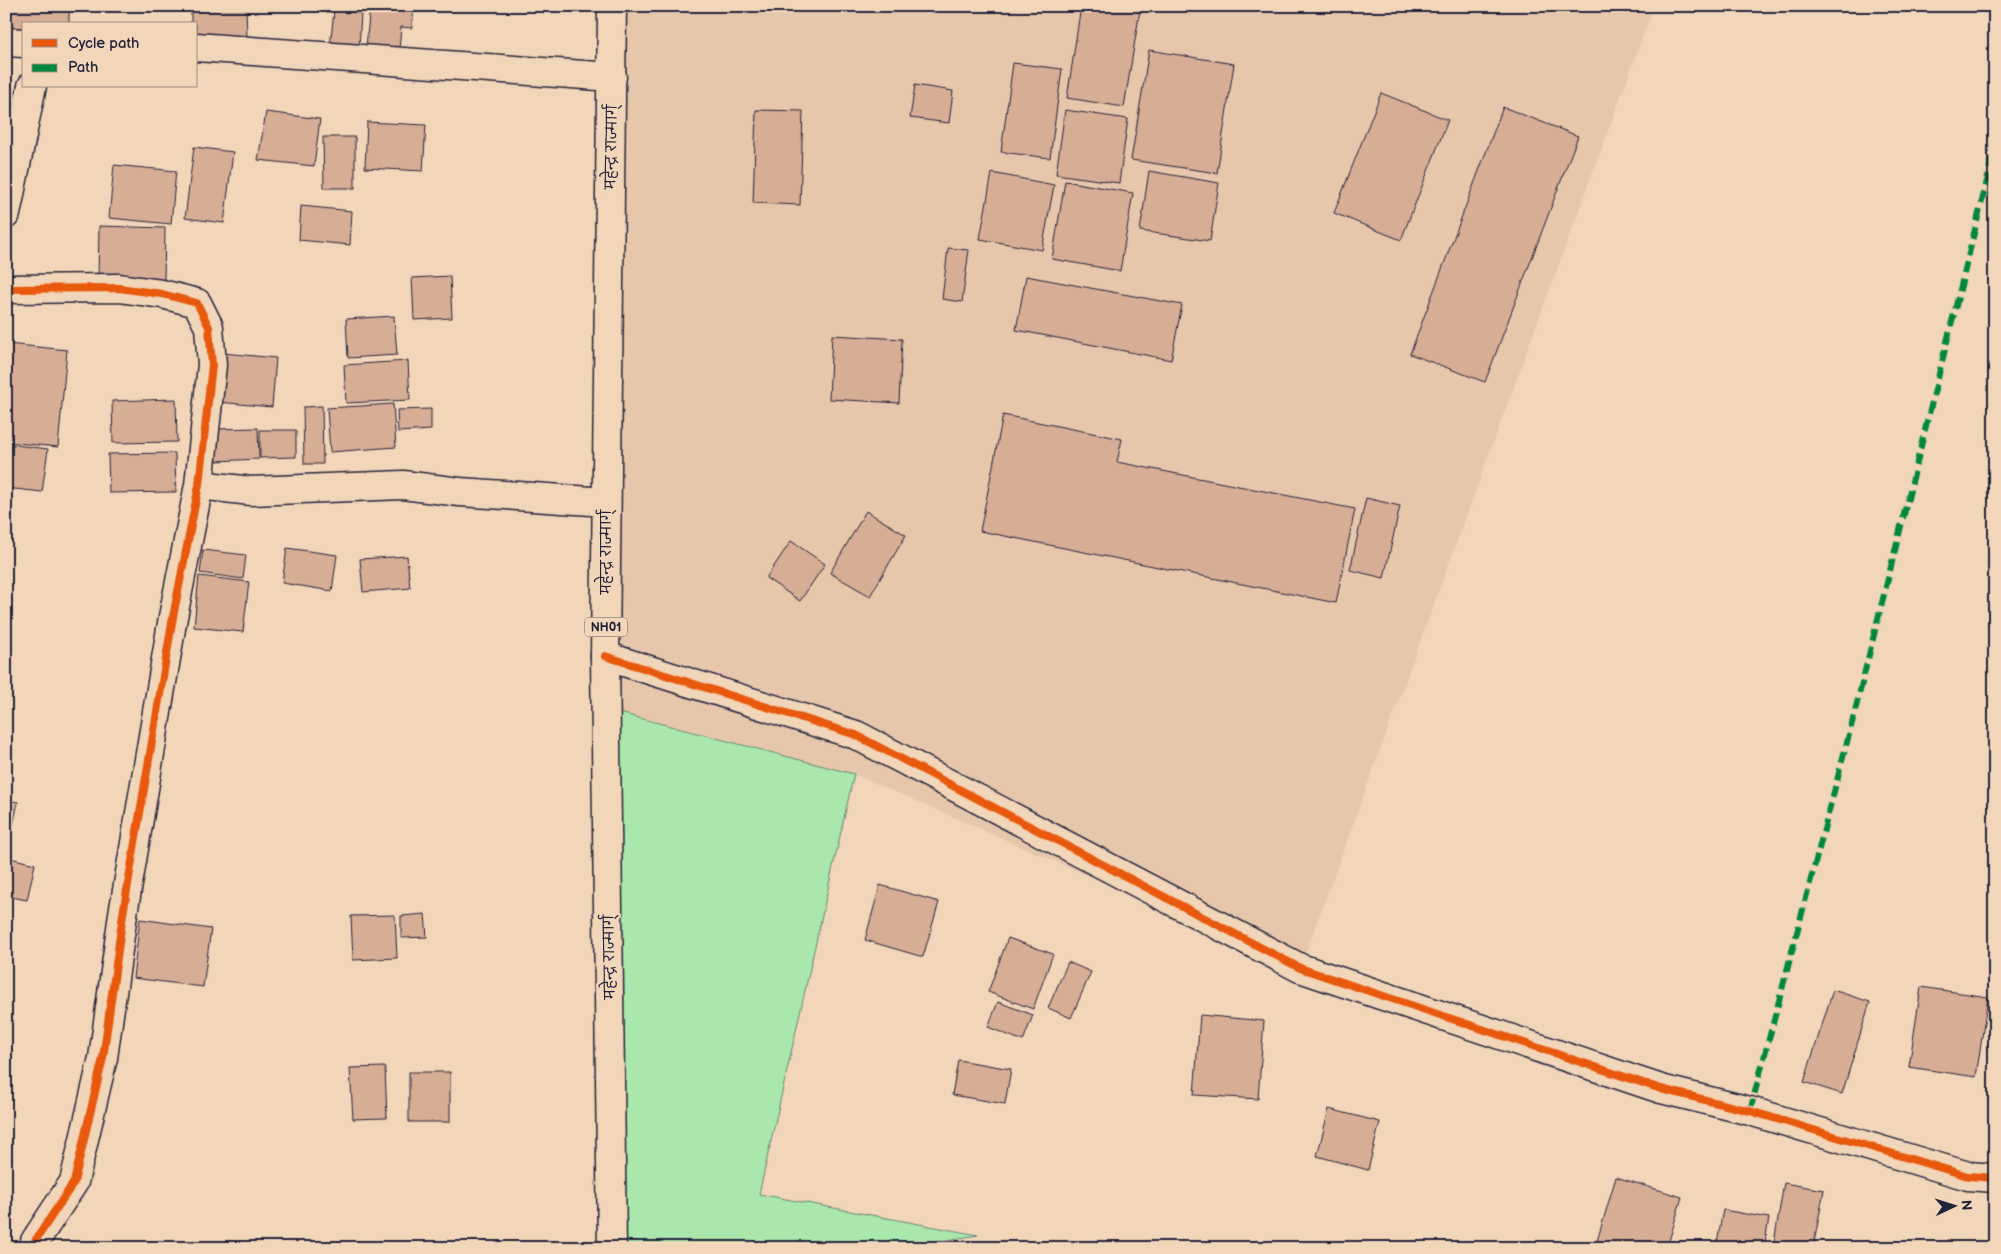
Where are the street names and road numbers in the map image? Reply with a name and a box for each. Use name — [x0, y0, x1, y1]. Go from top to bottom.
street label: महेन्द्र राज्मार्ग् — [597, 103, 623, 191]
street label: महेन्द्र राज्मार्ग् — [593, 508, 617, 595]
road number: NH01 — [585, 618, 627, 636]
street label: महेन्द्र राज्मार्ग् — [595, 913, 621, 1001]

